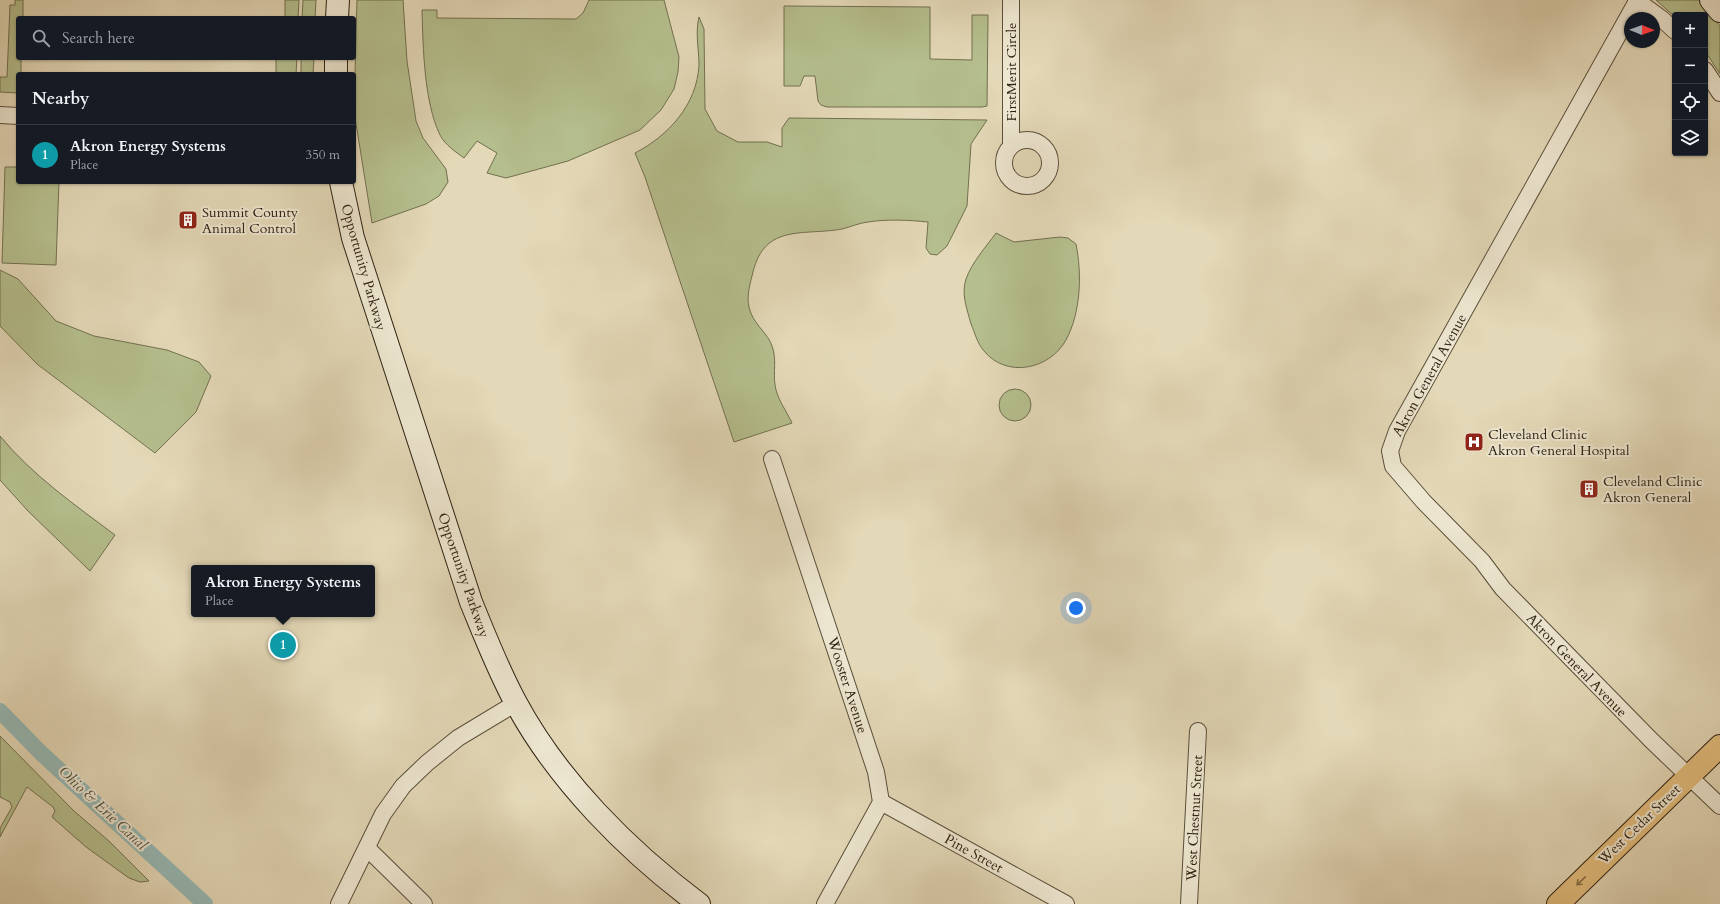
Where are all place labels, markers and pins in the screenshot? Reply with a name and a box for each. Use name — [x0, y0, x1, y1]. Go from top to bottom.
place label: Summit County Animal Control — [202, 203, 299, 238]
building icon: Summit County Animal Control — [177, 209, 199, 231]
place label: Cleveland Clinic Akron General Hospital — [1488, 425, 1630, 460]
hospital icon: Cleveland Clinic Akron General Hospital — [1463, 431, 1485, 453]
place label: Cleveland Clinic Akron General — [1603, 472, 1702, 507]
building icon: Cleveland Clinic Akron General — [1578, 478, 1600, 500]
pin: 1 — [270, 630, 296, 660]

